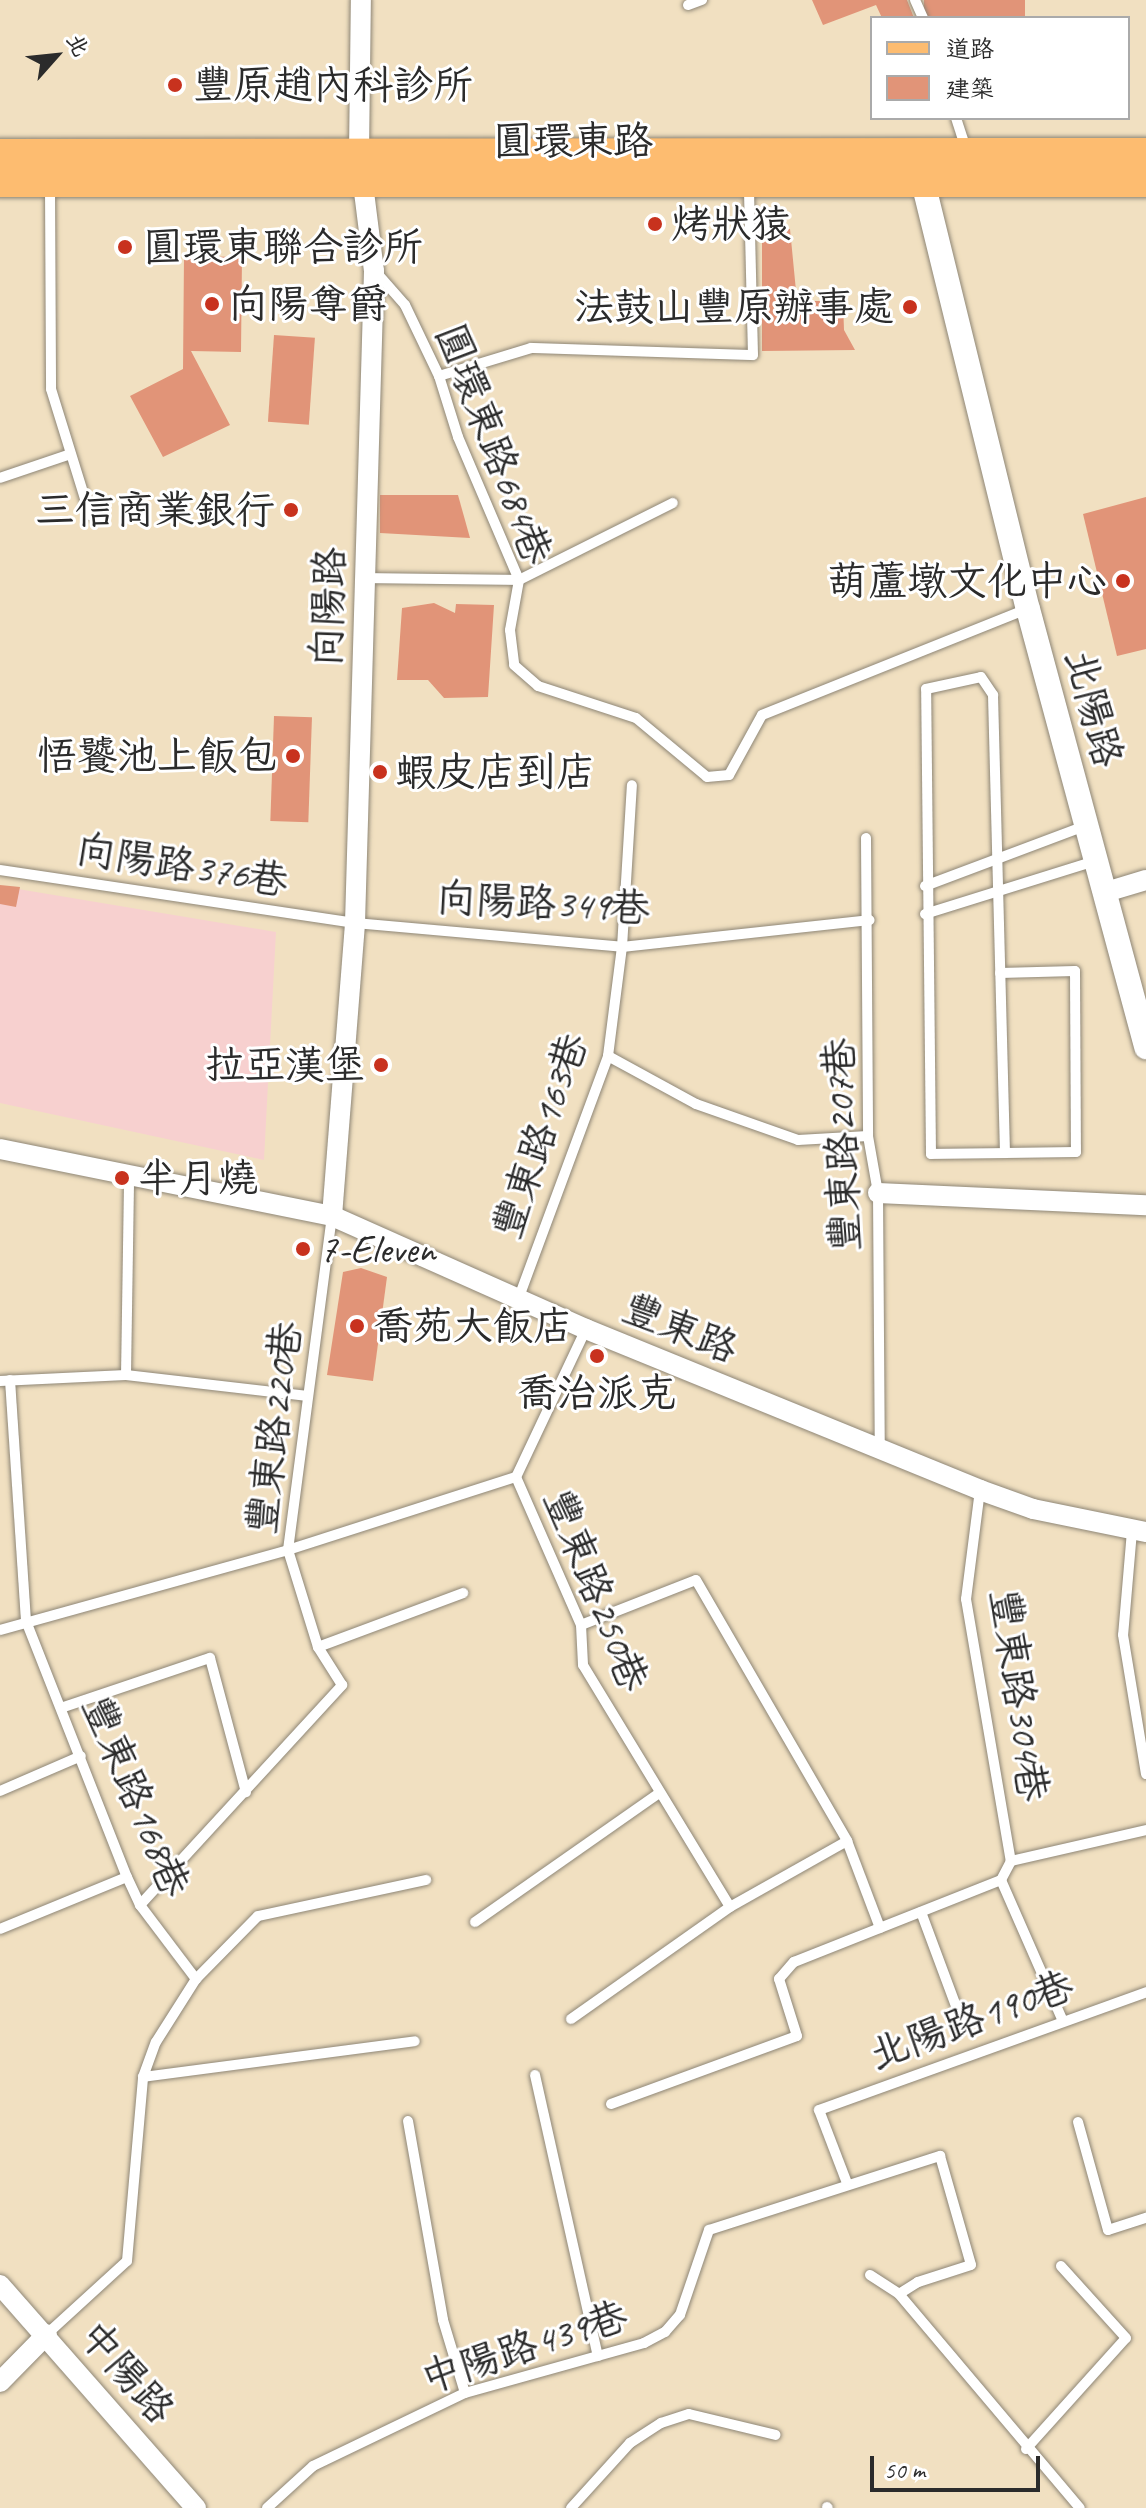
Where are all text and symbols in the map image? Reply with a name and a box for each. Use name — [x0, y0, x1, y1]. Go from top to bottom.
north arrow — [16, 16, 96, 96]
legend — [870, 16, 1130, 120]
text: 北 — [60, 29, 95, 61]
text: 道路 — [946, 34, 994, 64]
place label: 豐原趙內科診所 — [193, 61, 473, 109]
marker: 豐原趙內科診所 — [164, 74, 186, 96]
text: 建築 — [946, 74, 994, 104]
street label: 圓環東路 — [493, 117, 653, 165]
place label: 烤狀猿 — [671, 200, 791, 248]
marker: 烤狀猿 — [646, 215, 664, 233]
place label: 圓環東聯合診所 — [143, 223, 423, 271]
marker: 圓環東聯合診所 — [114, 236, 136, 258]
place label: 向陽尊爵 — [228, 280, 388, 328]
place label: 法鼓山豐原辦事處 — [574, 283, 894, 331]
marker: 向陽尊爵 — [203, 295, 221, 313]
marker: 法鼓山豐原辦事處 — [901, 298, 919, 316]
street label: 圓環東路684巷 — [426, 317, 562, 571]
place label: 三信商業銀行 — [35, 486, 275, 534]
marker: 三信商業銀行 — [282, 501, 300, 519]
street label: 向陽路 — [302, 546, 354, 668]
place label: 葫蘆墩文化中心 — [827, 557, 1107, 605]
marker: 葫蘆墩文化中心 — [1114, 572, 1132, 590]
street label: 北陽路 — [1055, 644, 1133, 772]
place label: 悟饕池上飯包 — [37, 732, 277, 780]
marker: 悟饕池上飯包 — [284, 747, 302, 765]
place label: 蝦皮店到店 — [396, 748, 596, 796]
marker: 蝦皮店到店 — [371, 763, 389, 781]
street label: 向陽路376巷 — [73, 825, 291, 905]
street label: 向陽路349巷 — [435, 873, 651, 933]
street label: 豐東路163巷 — [482, 1027, 598, 1245]
street label: 豐東路207巷 — [814, 1037, 870, 1253]
place label: 拉亞漢堡 — [205, 1041, 365, 1089]
marker: 拉亞漢堡 — [372, 1056, 390, 1074]
place label: 半月燒 — [138, 1154, 258, 1202]
marker: 半月燒 — [113, 1169, 131, 1187]
place label: 7-Eleven — [319, 1225, 435, 1273]
marker: 7-Eleven — [294, 1240, 312, 1258]
street label: 豐東路 — [615, 1283, 745, 1373]
place label: 喬苑大飯店 — [373, 1302, 573, 1350]
marker: 喬苑大飯店 — [348, 1317, 366, 1335]
street label: 豐東路220巷 — [237, 1319, 311, 1537]
marker: 喬治派克 — [588, 1347, 606, 1365]
place label: 喬治派克 — [517, 1369, 677, 1417]
street label: 豐東路250巷 — [534, 1482, 658, 1698]
street label: 豐東路304巷 — [980, 1586, 1058, 1804]
street label: 豐東路168巷 — [72, 1688, 200, 1904]
street label: 北陽路190巷 — [862, 1961, 1080, 2079]
street label: 中陽路439巷 — [415, 2291, 633, 2403]
street label: 中陽路 — [70, 2311, 184, 2433]
scale bar — [874, 2440, 1044, 2490]
text: 50 m — [884, 2455, 925, 2485]

